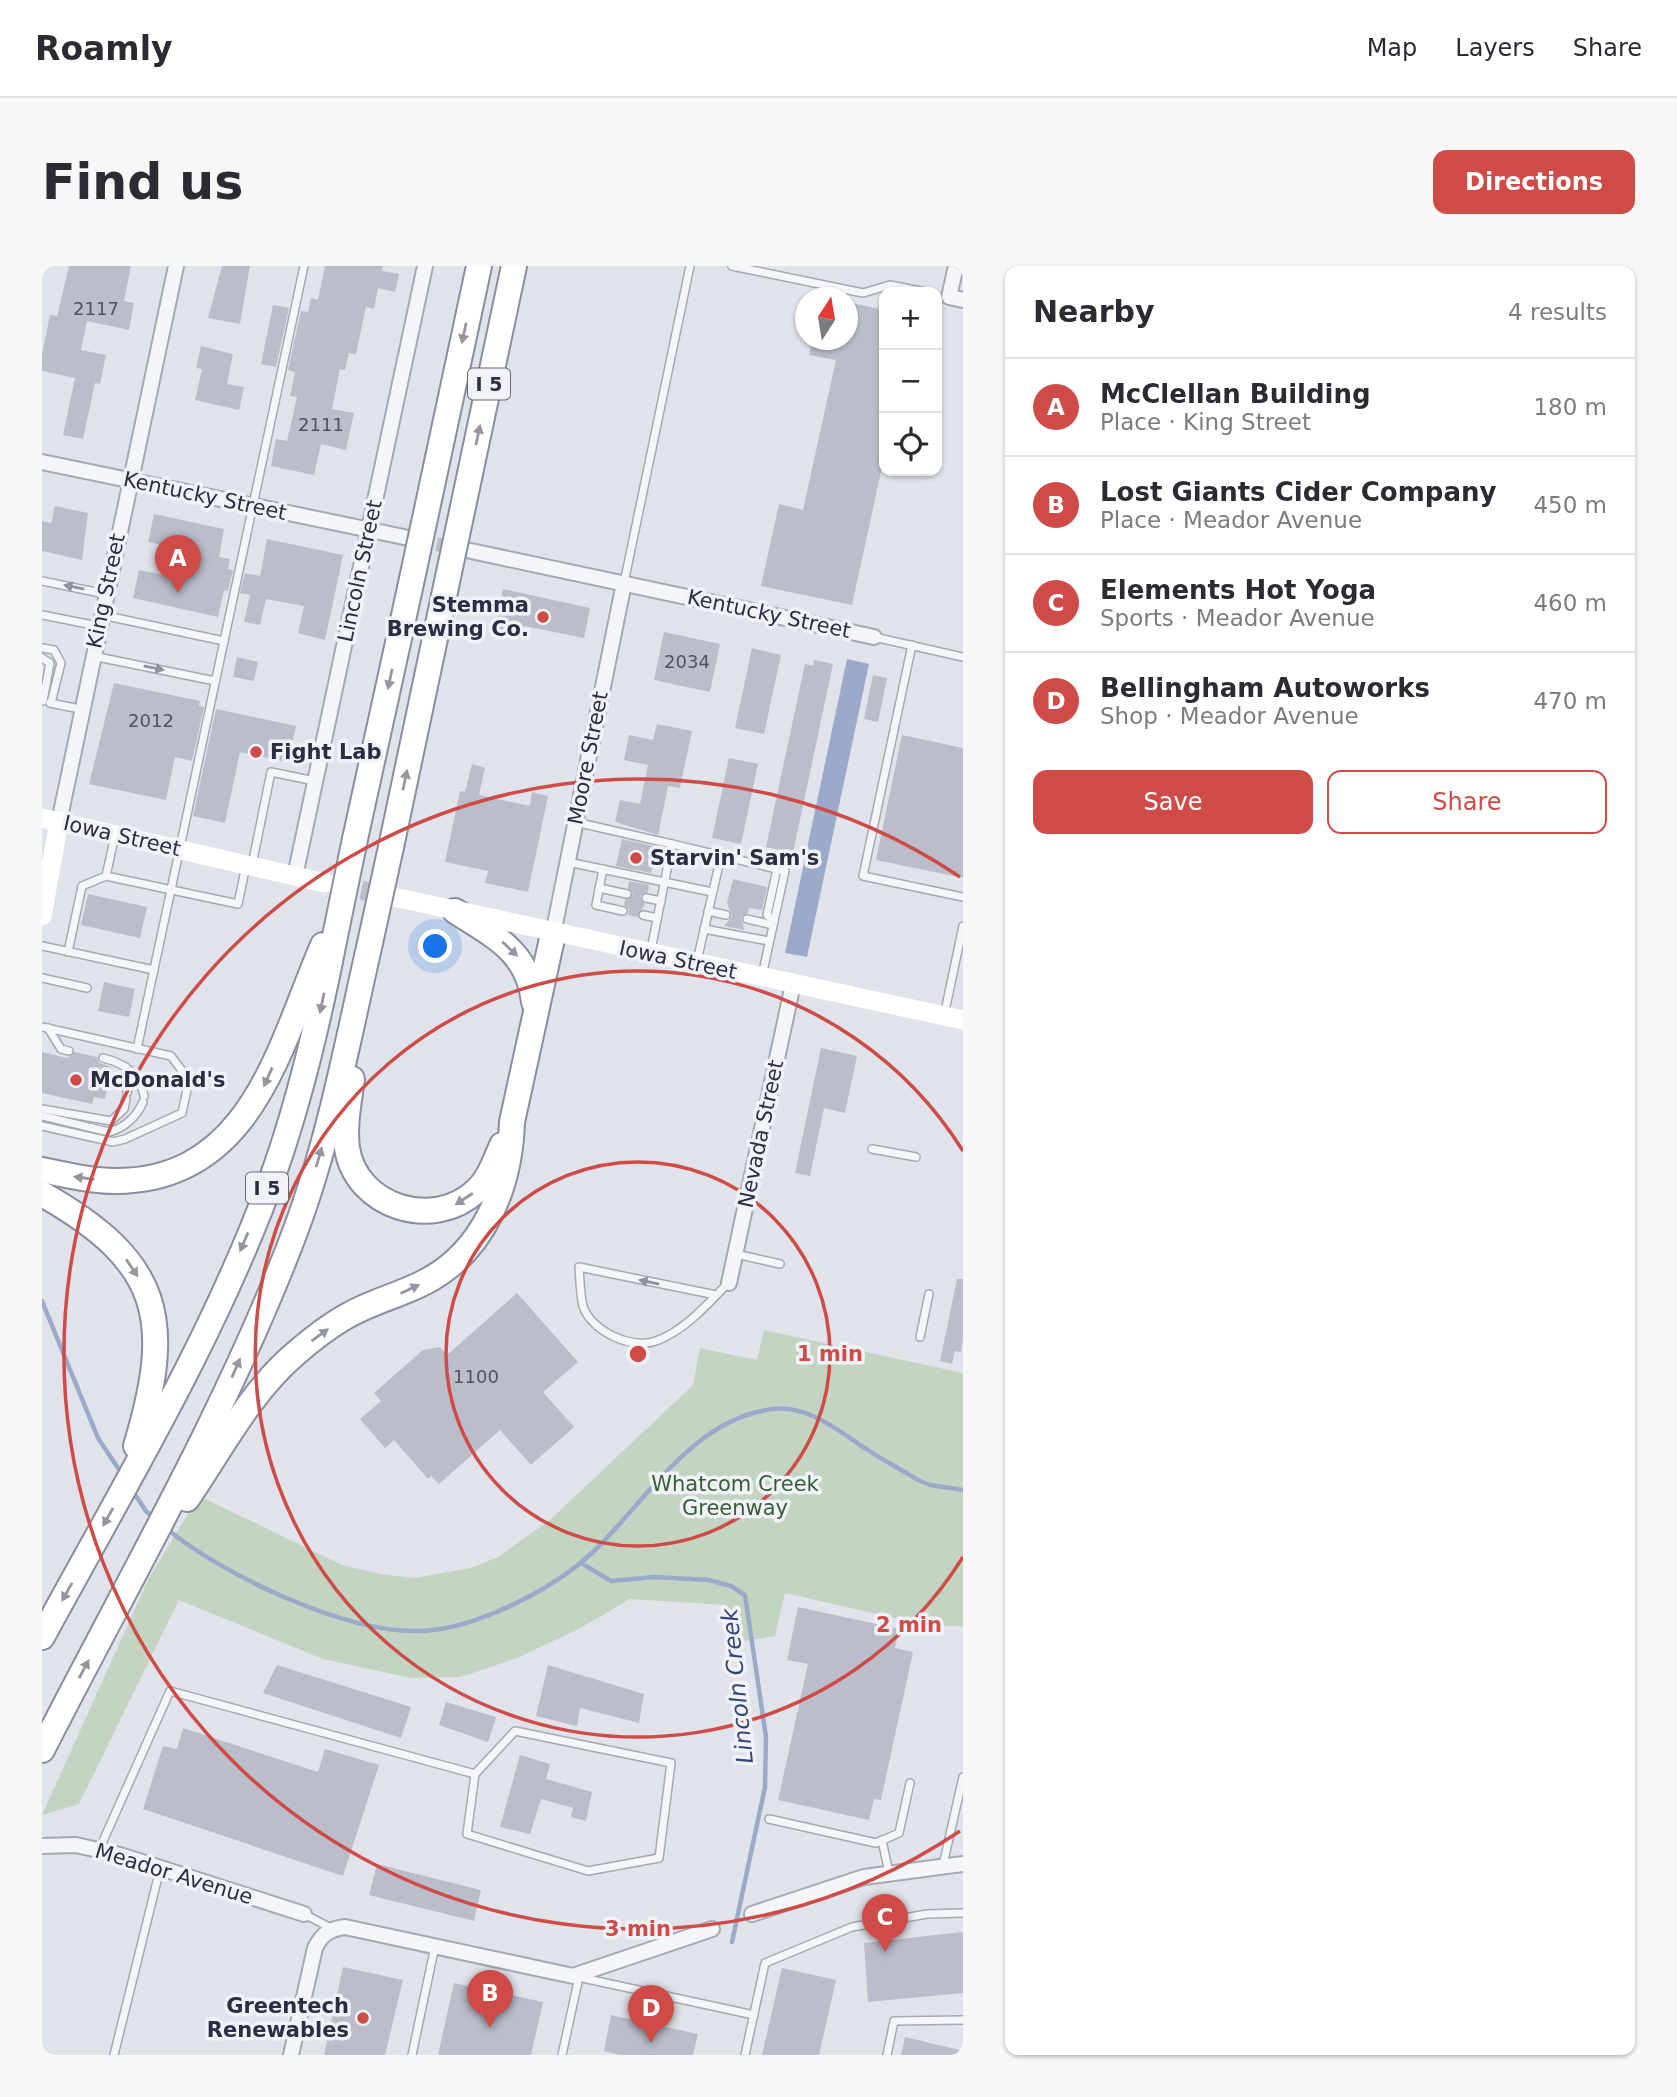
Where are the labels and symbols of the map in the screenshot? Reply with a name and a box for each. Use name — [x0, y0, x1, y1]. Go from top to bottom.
north arrow — [795, 287, 858, 350]
house number: 2117 — [73, 298, 119, 319]
one-way arrow — [459, 322, 470, 344]
road number: I 5 — [468, 368, 510, 400]
house number: 2111 — [298, 414, 344, 435]
one-way arrow — [473, 424, 484, 446]
street label: Kentucky Street — [121, 467, 289, 525]
street label: Lincoln Street — [333, 498, 387, 644]
street label: King Street — [82, 531, 130, 651]
pin: A — [155, 535, 201, 593]
one-way arrow — [63, 582, 85, 593]
street label: Kentucky Street — [685, 585, 853, 643]
place label: Stemma Brewing Co. — [387, 593, 529, 641]
marker: Stemma Brewing Co. — [535, 609, 551, 625]
house number: 2034 — [664, 651, 710, 672]
one-way arrow — [143, 663, 165, 674]
one-way arrow — [384, 668, 395, 690]
street label: Moore Street — [563, 689, 613, 827]
house number: 2012 — [128, 710, 174, 731]
place label: Fight Lab — [270, 740, 381, 764]
marker: Fight Lab — [248, 744, 264, 760]
one-way arrow — [399, 769, 410, 791]
street label: Iowa Street — [61, 811, 183, 861]
place label: Starvin' Sam's — [650, 846, 819, 870]
marker: Starvin' Sam's — [628, 850, 644, 866]
your location — [418, 929, 452, 963]
street label: Iowa Street — [617, 936, 739, 984]
one-way arrow — [502, 941, 519, 958]
one-way arrow — [316, 992, 327, 1014]
street label: Nevada Street — [734, 1058, 788, 1210]
one-way arrow — [262, 1067, 274, 1087]
place label: McDonald's — [90, 1068, 226, 1092]
marker: McDonald's — [68, 1072, 84, 1088]
one-way arrow — [314, 1146, 324, 1167]
road number: I 5 — [246, 1172, 288, 1204]
one-way arrow — [73, 1173, 95, 1184]
one-way arrow — [455, 1192, 474, 1205]
one-way arrow — [238, 1232, 250, 1252]
one-way arrow — [125, 1259, 139, 1277]
one-way arrow — [638, 1276, 660, 1287]
one-way arrow — [400, 1283, 420, 1295]
one-way arrow — [311, 1329, 329, 1343]
centre of rings — [626, 1342, 650, 1366]
text: 1 min — [797, 1342, 863, 1366]
one-way arrow — [230, 1357, 241, 1378]
house number: 1100 — [453, 1366, 499, 1387]
park label: Whatcom Creek Greenway — [651, 1472, 820, 1520]
one-way arrow — [102, 1508, 114, 1527]
one-way arrow — [61, 1582, 72, 1602]
water label: Lincoln Creek — [716, 1605, 758, 1765]
text: 2 min — [876, 1613, 942, 1637]
one-way arrow — [78, 1659, 90, 1678]
street label: Meador Avenue — [92, 1839, 256, 1909]
pin: C — [862, 1894, 908, 1952]
text: 3 min — [605, 1917, 671, 1941]
pin: B — [467, 1970, 513, 2028]
pin: D — [628, 1985, 674, 2043]
place label: Greentech Renewables — [207, 1994, 349, 2042]
marker: Greentech Renewables — [355, 2010, 371, 2026]

